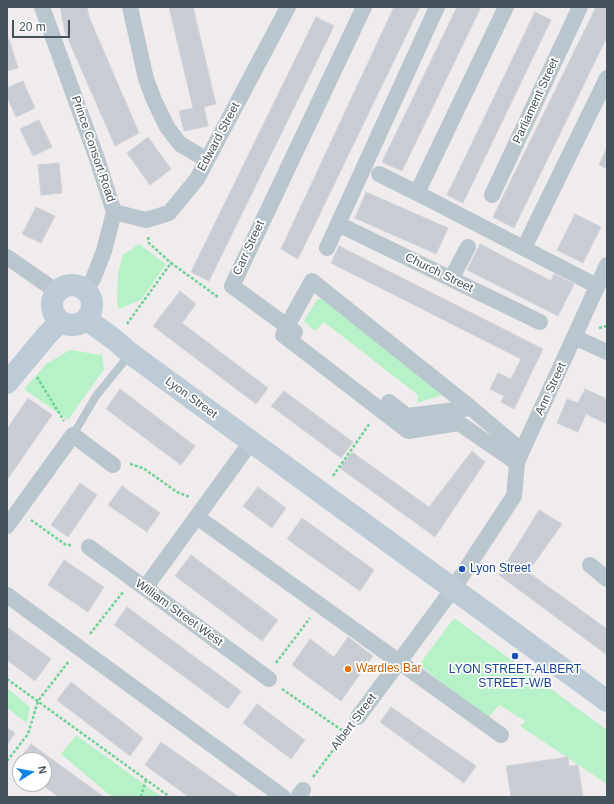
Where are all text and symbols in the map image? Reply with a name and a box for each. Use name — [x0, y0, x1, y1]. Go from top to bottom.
scale bar — [14, 12, 72, 38]
text: 20 m — [19, 20, 46, 34]
street label: Parliament Street — [510, 56, 562, 146]
street label: Prince Consort Road — [68, 94, 118, 204]
street label: Edward Street — [195, 100, 243, 174]
street label: Carr Street — [230, 218, 268, 278]
street label: Church Street — [403, 250, 475, 296]
street label: Ann Street — [532, 360, 570, 418]
street label: Lyon Street — [162, 374, 220, 422]
place label: Lyon Street — [470, 562, 531, 576]
marker: Lyon Street — [457, 564, 467, 574]
street label: William Street West — [133, 576, 225, 650]
marker: LYON STREET-ALBERT STREET-W/B — [510, 651, 520, 661]
place label: Wardles Bar — [356, 662, 422, 676]
place label: LYON STREET-ALBERT STREET-W/B — [449, 663, 581, 691]
marker: Wardles Bar — [343, 664, 353, 674]
street label: Albert Street — [328, 691, 380, 753]
north arrow — [12, 752, 52, 792]
text: N — [36, 765, 49, 775]

